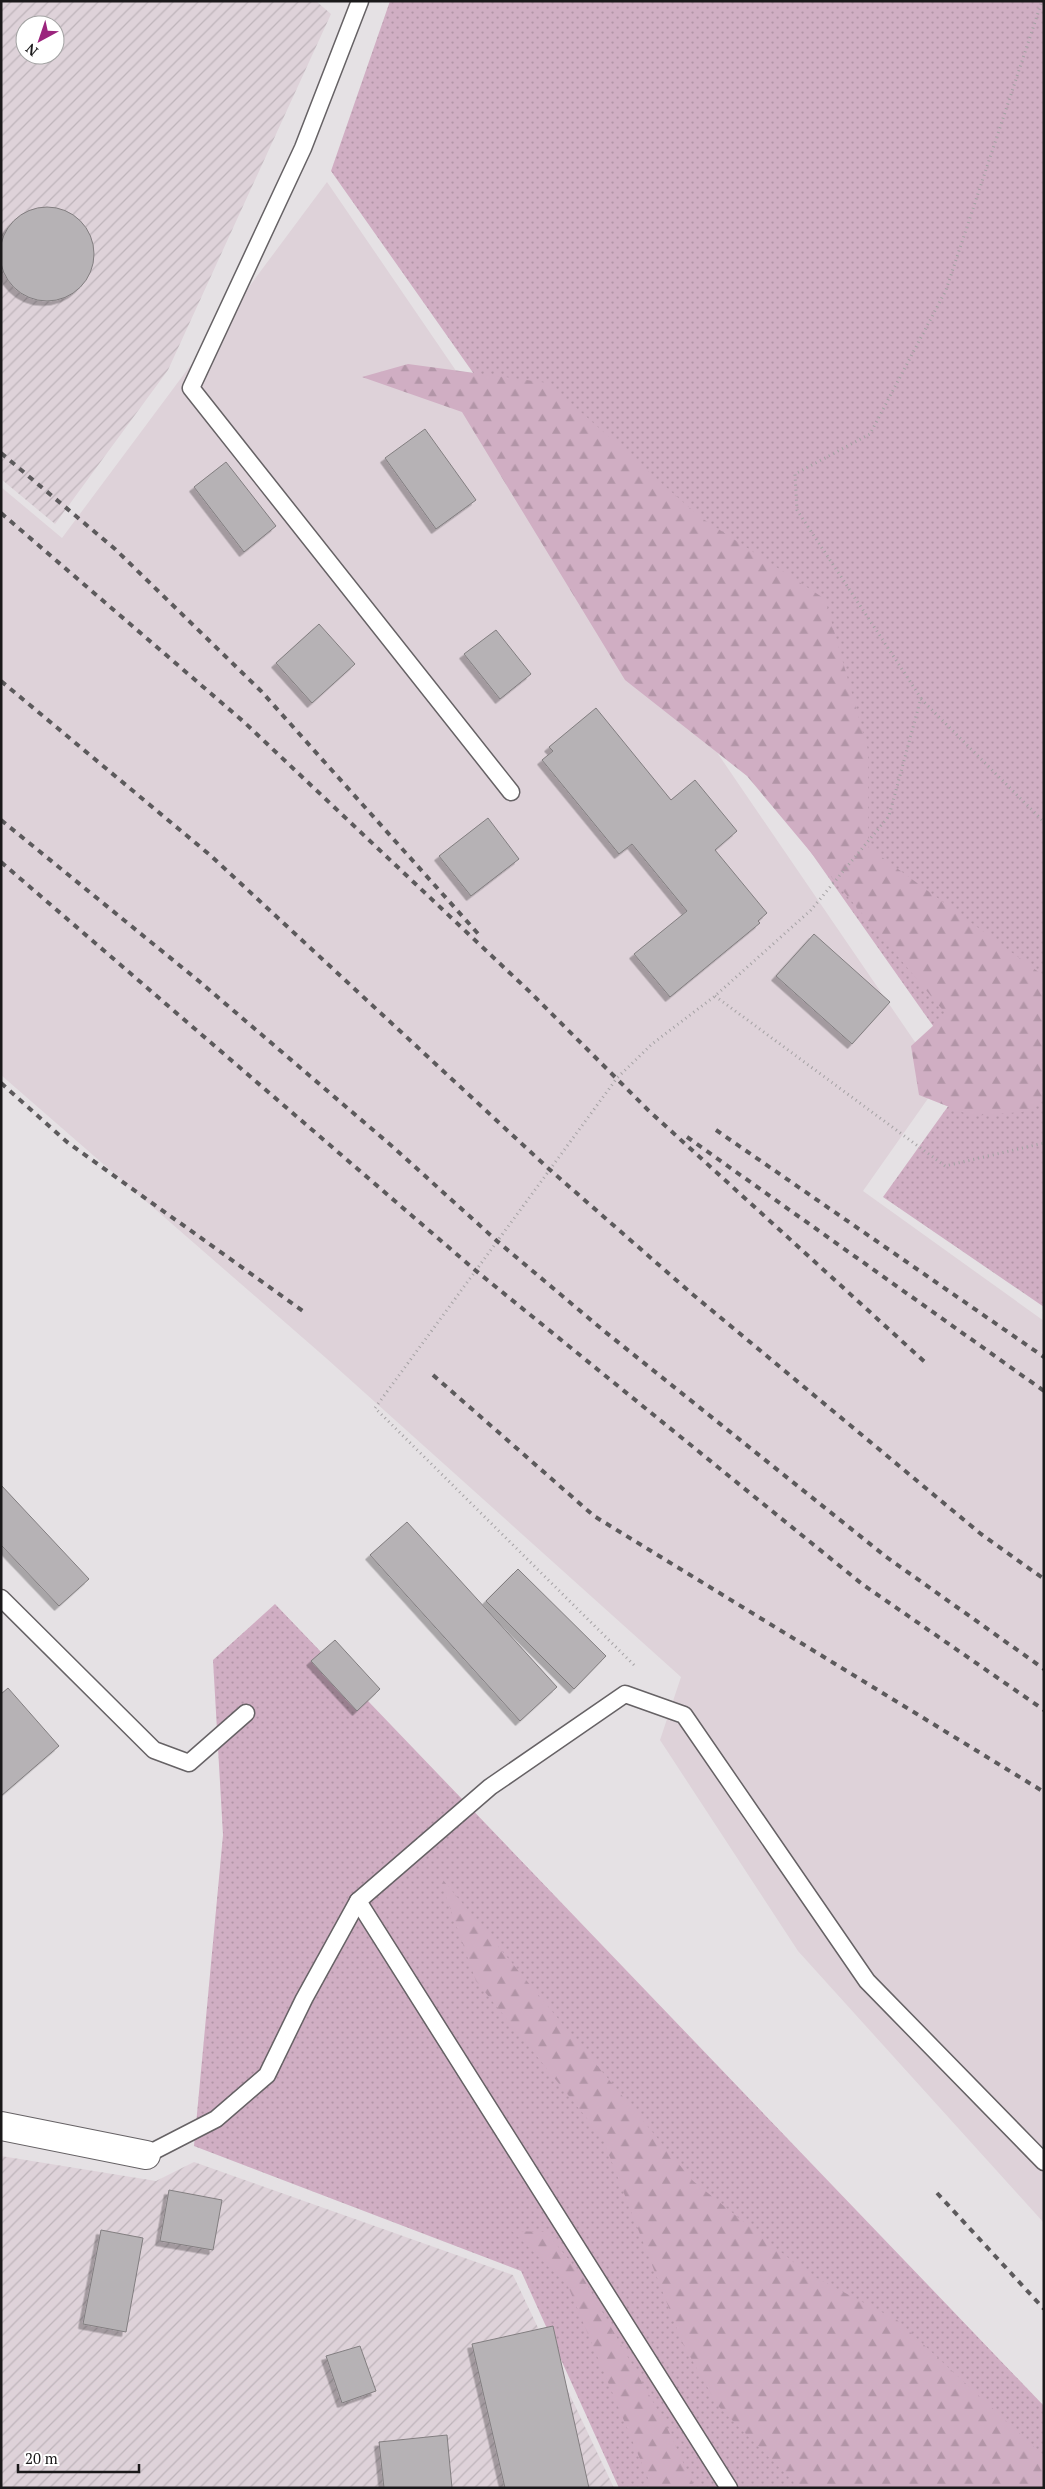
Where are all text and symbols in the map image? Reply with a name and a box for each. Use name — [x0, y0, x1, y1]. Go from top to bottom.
north arrow — [15, 15, 65, 65]
text: N — [21, 39, 41, 61]
scale bar — [18, 2442, 139, 2474]
text: 20 m — [25, 2448, 58, 2468]

